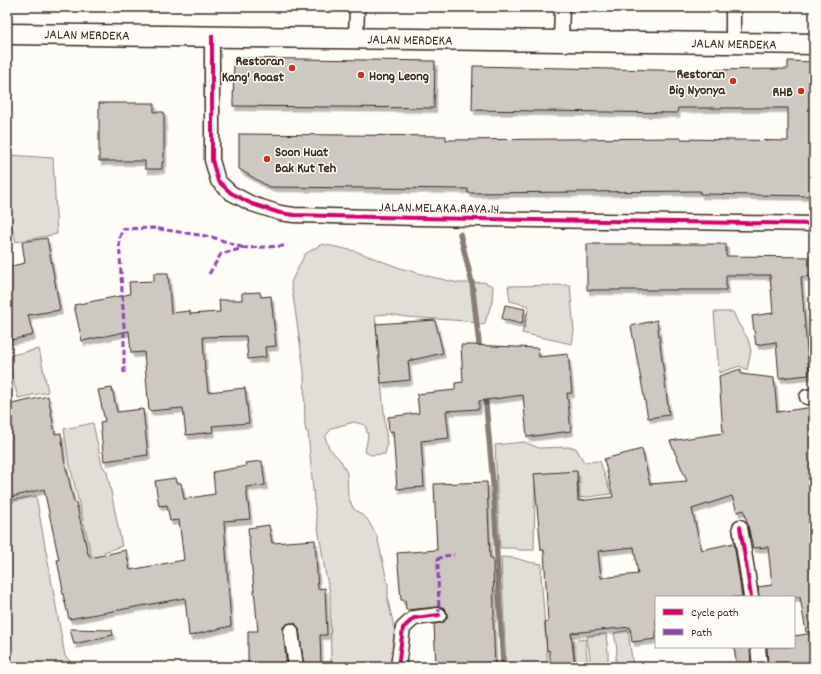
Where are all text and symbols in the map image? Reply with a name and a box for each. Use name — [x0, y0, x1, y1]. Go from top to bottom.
street label: JALAN MERDEKA — [44, 25, 130, 47]
street label: JALAN MERDEKA — [367, 30, 453, 52]
street label: JALAN MERDEKA — [691, 34, 777, 56]
place label: Restoran Kang' Roast — [222, 52, 285, 88]
marker: Restoran Kang' Roast — [287, 63, 297, 73]
place label: Restoran Big Nyonya — [669, 65, 726, 101]
place label: Hong Leong — [369, 67, 429, 87]
marker: Hong Leong — [356, 70, 366, 80]
marker: Restoran Big Nyonya — [728, 76, 738, 86]
place label: RHB — [772, 83, 793, 103]
marker: RHB — [796, 86, 806, 96]
place label: Soon Huat Bak Kut Teh — [275, 143, 337, 179]
marker: Soon Huat Bak Kut Teh — [262, 154, 272, 164]
street label: JALAN MELAKA RAYA 14 — [378, 198, 500, 220]
legend — [655, 596, 795, 648]
text: Cycle path — [691, 605, 739, 622]
text: Path — [691, 625, 712, 642]

